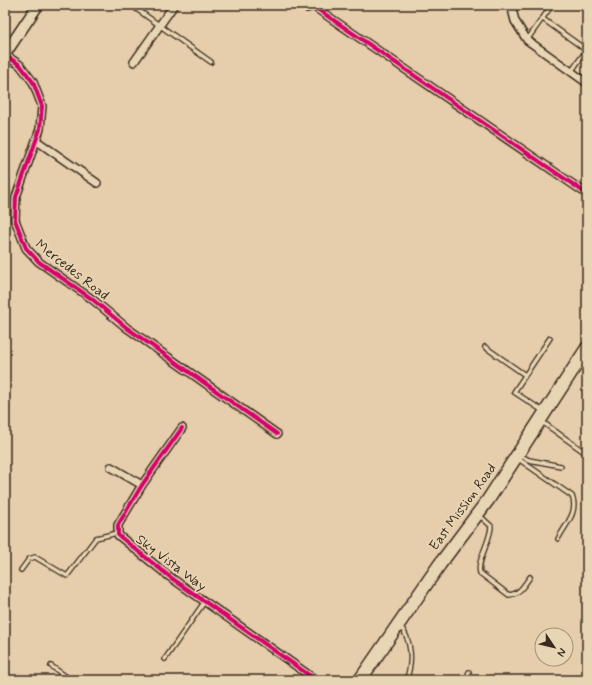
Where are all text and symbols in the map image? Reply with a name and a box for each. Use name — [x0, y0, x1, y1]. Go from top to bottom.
street label: Mercedes Road — [32, 236, 112, 304]
street label: East Mission Road — [425, 460, 501, 554]
street label: Sky Vista Way — [132, 531, 210, 595]
north arrow — [534, 627, 574, 667]
text: N — [554, 645, 569, 659]

